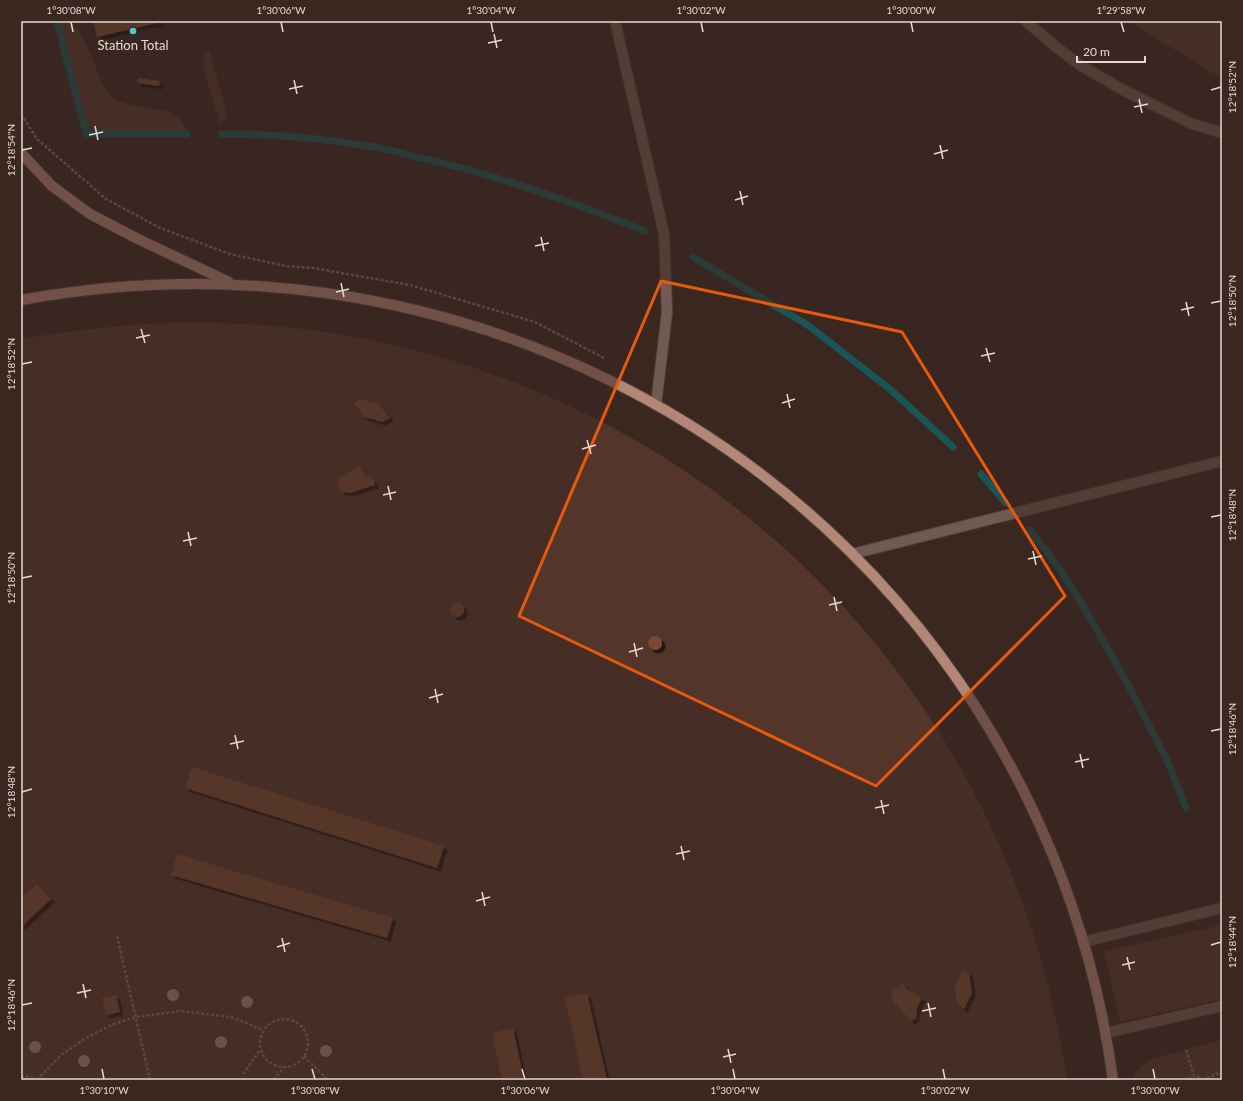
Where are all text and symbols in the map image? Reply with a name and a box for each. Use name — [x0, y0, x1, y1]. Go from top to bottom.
text: 1°30'08"W — [46, 4, 96, 16]
text: 1°30'06"W — [256, 4, 306, 16]
text: 1°30'04"W — [466, 4, 516, 16]
text: 1°30'02"W — [676, 4, 726, 16]
text: 1°30'00"W — [886, 4, 936, 16]
text: 1°29'58"W — [1096, 4, 1146, 16]
marker: Station Total — [128, 26, 138, 36]
place label: Station Total — [98, 37, 168, 53]
scale bar — [1077, 38, 1145, 64]
text: 20 m — [1083, 44, 1110, 59]
text: 12°18'52"N — [1226, 61, 1238, 113]
text: 12°18'54"N — [5, 124, 17, 176]
text: 12°18'50"N — [1226, 275, 1238, 327]
text: 12°18'52"N — [5, 338, 17, 390]
text: 12°18'48"N — [1226, 489, 1238, 541]
text: 12°18'50"N — [5, 552, 17, 604]
text: 12°18'46"N — [1226, 703, 1238, 755]
text: 12°18'48"N — [5, 766, 17, 818]
text: 12°18'44"N — [1226, 916, 1238, 968]
text: 12°18'46"N — [5, 979, 17, 1031]
text: 1°30'10"W — [79, 1084, 129, 1096]
text: 1°30'08"W — [290, 1084, 340, 1096]
text: 1°30'06"W — [500, 1084, 550, 1096]
text: 1°30'04"W — [710, 1084, 760, 1096]
text: 1°30'02"W — [920, 1084, 970, 1096]
text: 1°30'00"W — [1130, 1084, 1180, 1096]

